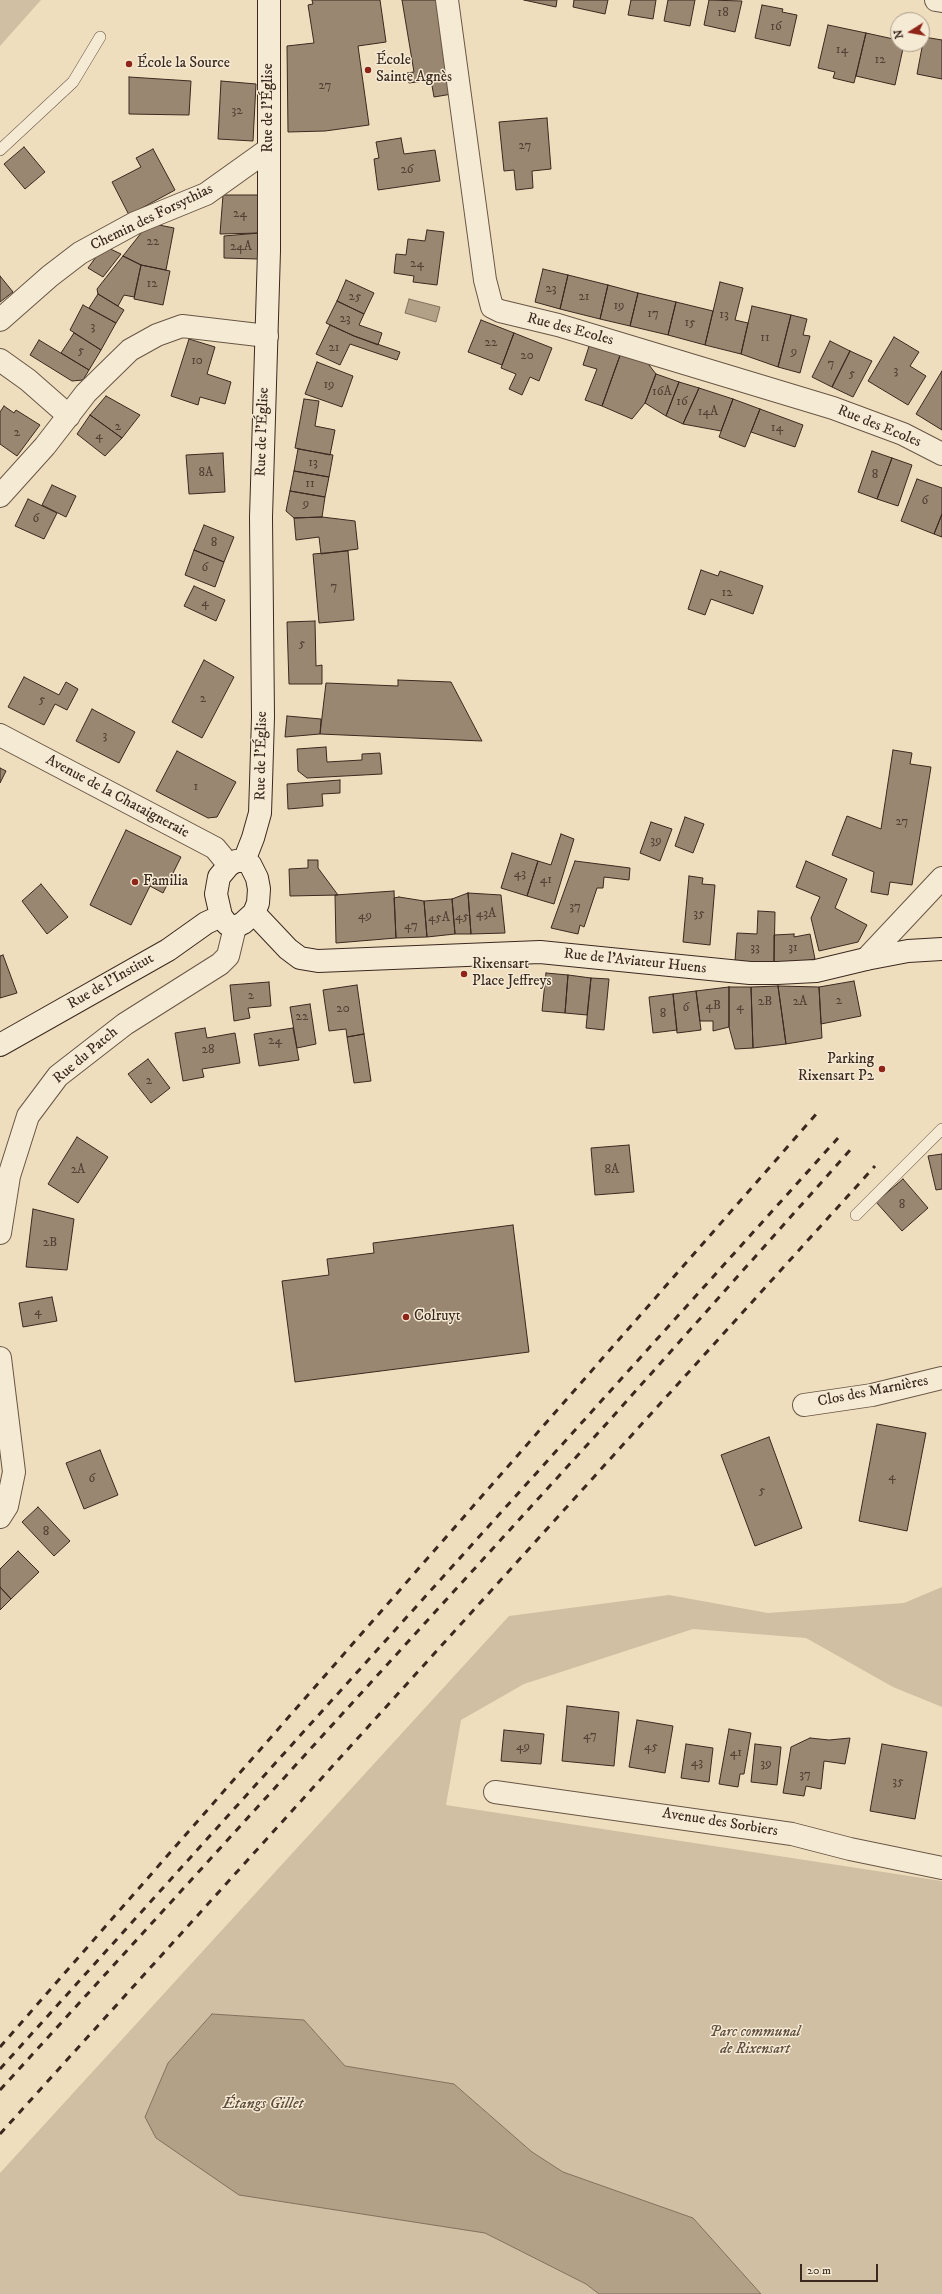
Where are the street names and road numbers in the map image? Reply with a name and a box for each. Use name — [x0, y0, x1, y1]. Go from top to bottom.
street label: Rue de l'Église — [260, 63, 278, 153]
street label: Chemin des Forsythias — [88, 181, 216, 255]
street label: Rue des Ecoles — [525, 310, 615, 350]
street label: Rue de l'Église — [252, 387, 274, 477]
street label: Rue des Ecoles — [835, 402, 923, 452]
street label: Rue de l'Église — [252, 711, 272, 801]
street label: Avenue de la Chataigneraie — [42, 751, 192, 843]
street label: Rue de l'Aviateur Huens — [563, 946, 707, 978]
street label: Rue de l'Institut — [65, 950, 157, 1014]
street label: Rue du Patch — [50, 1024, 122, 1088]
street label: Clos des Marnières — [816, 1372, 930, 1412]
street label: Avenue des Sorbiers — [661, 1805, 779, 1841]

